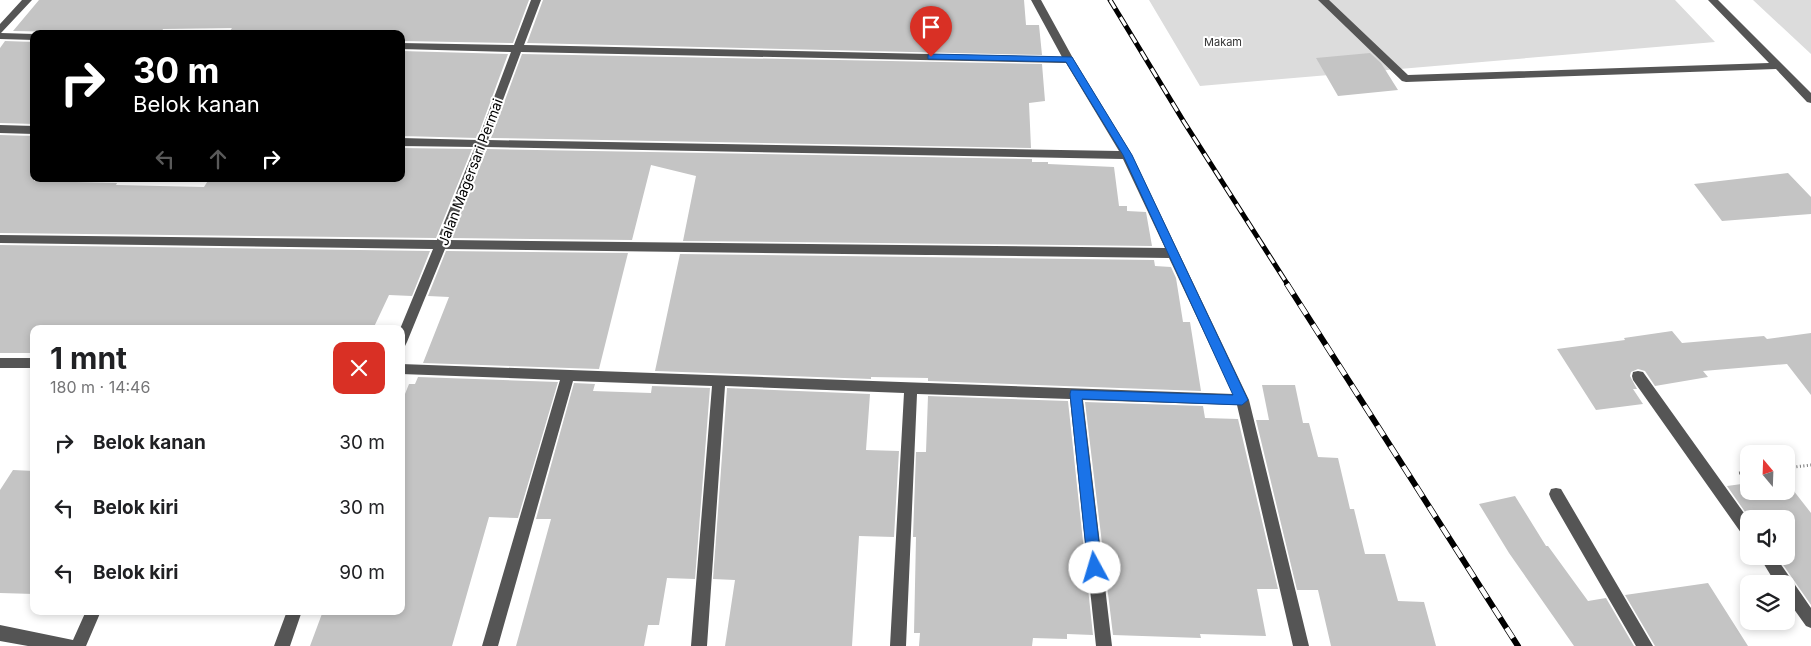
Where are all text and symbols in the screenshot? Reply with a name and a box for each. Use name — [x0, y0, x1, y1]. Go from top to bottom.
pin — [910, 6, 952, 57]
icon: arrive — [917, 13, 945, 41]
park label: Makam — [1204, 35, 1242, 49]
text: 30 m — [133, 49, 219, 91]
icon: right — [50, 50, 115, 115]
text: Belok kanan — [133, 91, 260, 117]
street label: Jalan Magersari Permai — [434, 96, 506, 248]
icon: left — [151, 145, 179, 173]
icon: ahead — [204, 145, 232, 173]
icon: right — [257, 145, 285, 173]
text: 1 mnt — [50, 340, 127, 376]
button: close — [333, 342, 385, 394]
text: 180 m · 14:46 — [50, 377, 150, 397]
icon: right — [50, 429, 78, 457]
text: Belok kanan — [93, 431, 206, 454]
text: 30 m — [339, 431, 385, 454]
north arrow — [1740, 445, 1795, 500]
map controls — [1740, 445, 1795, 630]
icon: left — [50, 494, 78, 522]
text: Belok kiri — [93, 496, 178, 519]
text: 30 m — [339, 496, 385, 519]
button: sound — [1740, 510, 1795, 565]
position arrow — [1068, 541, 1120, 593]
icon: left — [50, 559, 78, 587]
text: Belok kiri — [93, 561, 178, 584]
text: 90 m — [339, 561, 385, 584]
button: layers — [1740, 575, 1795, 630]

